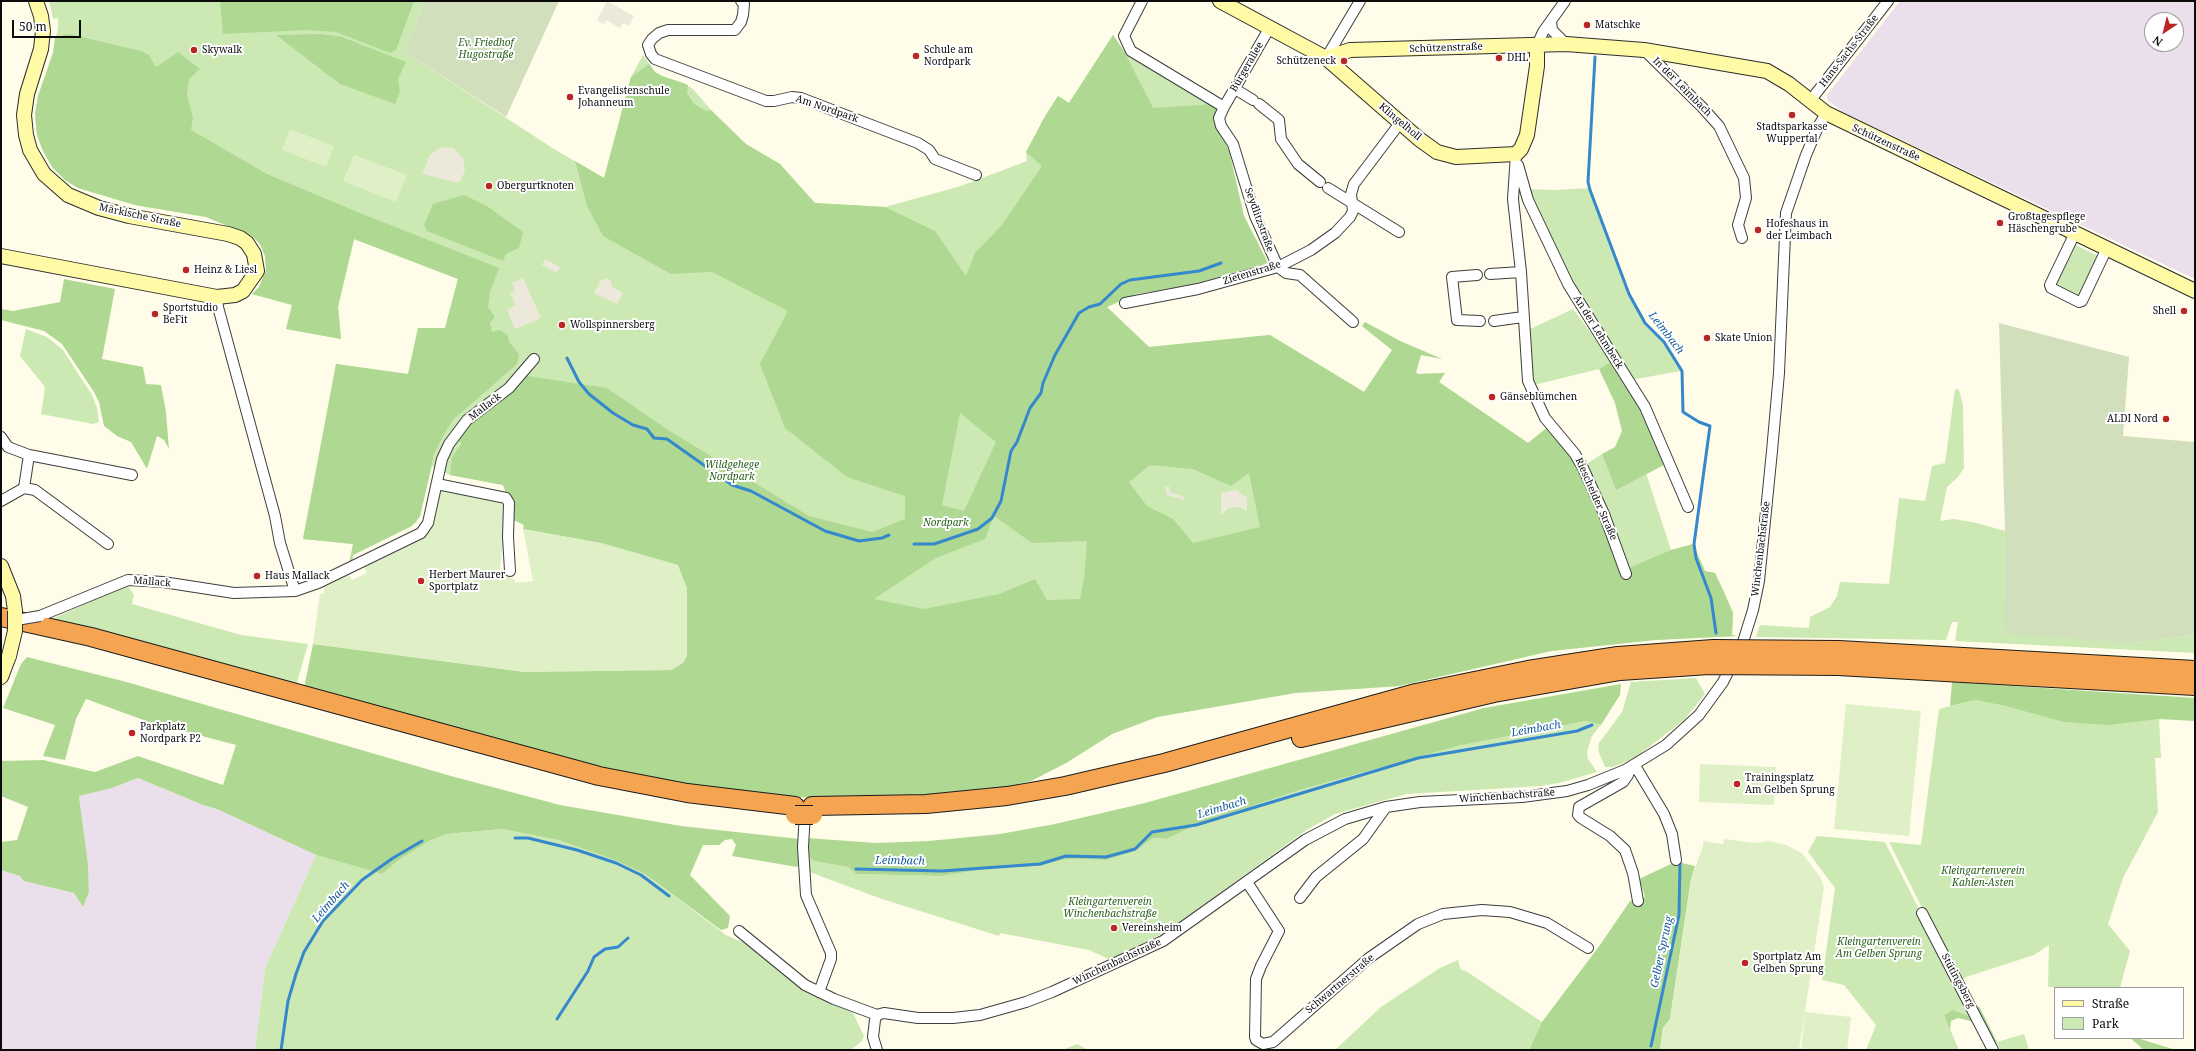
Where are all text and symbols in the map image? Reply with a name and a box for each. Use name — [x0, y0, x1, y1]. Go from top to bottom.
scale bar — [14, 12, 83, 38]
street label: Hans-Sachs-Straße — [1817, 12, 1881, 90]
north arrow — [2144, 12, 2184, 52]
text: 50 m — [19, 18, 47, 35]
place label: Matschke — [1595, 19, 1640, 31]
marker: Matschke — [1582, 20, 1592, 30]
text: N — [2150, 33, 2165, 50]
park label: Ev. Friedhof Hugostraße — [458, 37, 514, 60]
street label: Bürgerallee — [1228, 40, 1266, 94]
street label: Schützenstraße — [1409, 41, 1483, 55]
place label: Skywalk — [202, 44, 242, 56]
place label: Schule am Nordpark — [924, 44, 973, 68]
marker: Skywalk — [189, 45, 199, 55]
marker: Schule am Nordpark — [911, 51, 921, 61]
place label: DHL — [1507, 52, 1528, 64]
marker: DHL — [1494, 53, 1504, 63]
place label: Schützeneck — [1276, 55, 1336, 67]
street label: In der Leimbach — [1650, 55, 1714, 119]
marker: Schützeneck — [1339, 56, 1349, 66]
place label: Evangelistenschule Johanneum — [578, 85, 670, 108]
marker: Evangelistenschule Johanneum — [565, 92, 575, 102]
street label: Am Nordpark — [794, 93, 860, 125]
street label: Klingelholl — [1376, 101, 1424, 143]
marker: Stadtsparkasse Wuppertal — [1787, 110, 1797, 120]
place label: Stadtsparkasse Wuppertal — [1756, 121, 1828, 144]
street label: Schützenstraße — [1850, 122, 1922, 164]
place label: Obergurtknoten — [497, 180, 574, 192]
marker: Obergurtknoten — [484, 181, 494, 191]
street label: Seydlitzstraße — [1242, 186, 1276, 254]
street label: Märkische Straße — [98, 201, 182, 231]
place label: Großtagespflege Häschengrube — [2008, 211, 2085, 234]
place label: Hofeshaus in der Leimbach — [1766, 218, 1832, 242]
marker: Großtagespflege Häschengrube — [1995, 218, 2005, 228]
marker: Hofeshaus in der Leimbach — [1753, 225, 1763, 235]
street label: Zietenstraße — [1222, 259, 1282, 287]
place label: Heinz & Liesl — [194, 264, 257, 276]
marker: Heinz & Liesl — [181, 265, 191, 275]
street label: An der Lehmbeck — [1571, 293, 1625, 371]
place label: Sportstudio BeFit — [163, 302, 218, 326]
place label: Shell — [2153, 305, 2176, 317]
marker: Shell — [2179, 306, 2189, 316]
marker: Sportstudio BeFit — [150, 309, 160, 319]
water label: Leimbach — [1645, 309, 1687, 357]
place label: Wollspinnersberg — [570, 319, 655, 331]
marker: Wollspinnersberg — [557, 320, 567, 330]
place label: Skate Union — [1715, 332, 1772, 344]
marker: Skate Union — [1702, 333, 1712, 343]
street label: Mallack — [466, 391, 504, 423]
place label: Gänseblümchen — [1500, 391, 1577, 403]
marker: Gänseblümchen — [1487, 392, 1497, 402]
place label: ALDI Nord — [2107, 413, 2158, 425]
marker: ALDI Nord — [2161, 414, 2171, 424]
street label: Riescheider Straße — [1572, 456, 1620, 542]
park label: Wildgehege Nordpark — [705, 459, 759, 482]
street label: Winchenbachstraße — [1749, 501, 1773, 597]
park label: Nordpark — [923, 517, 969, 529]
place label: Herbert Maurer Sportplatz — [429, 569, 505, 592]
place label: Haus Mallack — [265, 570, 330, 582]
marker: Haus Mallack — [252, 571, 262, 581]
street label: Mallack — [133, 574, 171, 590]
marker: Herbert Maurer Sportplatz — [416, 576, 426, 586]
water label: Leimbach — [1510, 718, 1562, 740]
place label: Parkplatz Nordpark P2 — [140, 721, 201, 744]
marker: Parkplatz Nordpark P2 — [127, 728, 137, 738]
place label: Trainingsplatz Am Gelben Sprung — [1745, 772, 1835, 796]
marker: Trainingsplatz Am Gelben Sprung — [1732, 779, 1742, 789]
street label: Winchenbachstraße — [1459, 787, 1555, 805]
water label: Leimbach — [1196, 794, 1248, 822]
water label: Leimbach — [875, 854, 925, 868]
park label: Kleingartenverein Kahlen-Asten — [1941, 865, 2025, 888]
water label: Leimbach — [310, 879, 352, 925]
park label: Kleingartenverein Winchenbachstraße — [1063, 896, 1157, 920]
water label: Gelber Sprung — [1648, 915, 1676, 989]
place label: Vereinsheim — [1122, 922, 1182, 934]
marker: Vereinsheim — [1109, 923, 1119, 933]
street label: Winchenbachstraße — [1071, 936, 1163, 988]
park label: Kleingartenverein Am Gelben Sprung — [1836, 936, 1922, 960]
place label: Sportplatz Am Gelben Sprung — [1753, 951, 1824, 974]
street label: Schwartnerstraße — [1303, 952, 1377, 1016]
street label: Stütingsberg — [1939, 952, 1977, 1010]
marker: Sportplatz Am Gelben Sprung — [1740, 958, 1750, 968]
legend — [2054, 987, 2184, 1039]
text: Straße — [2092, 995, 2129, 1012]
text: Park — [2092, 1015, 2119, 1032]

